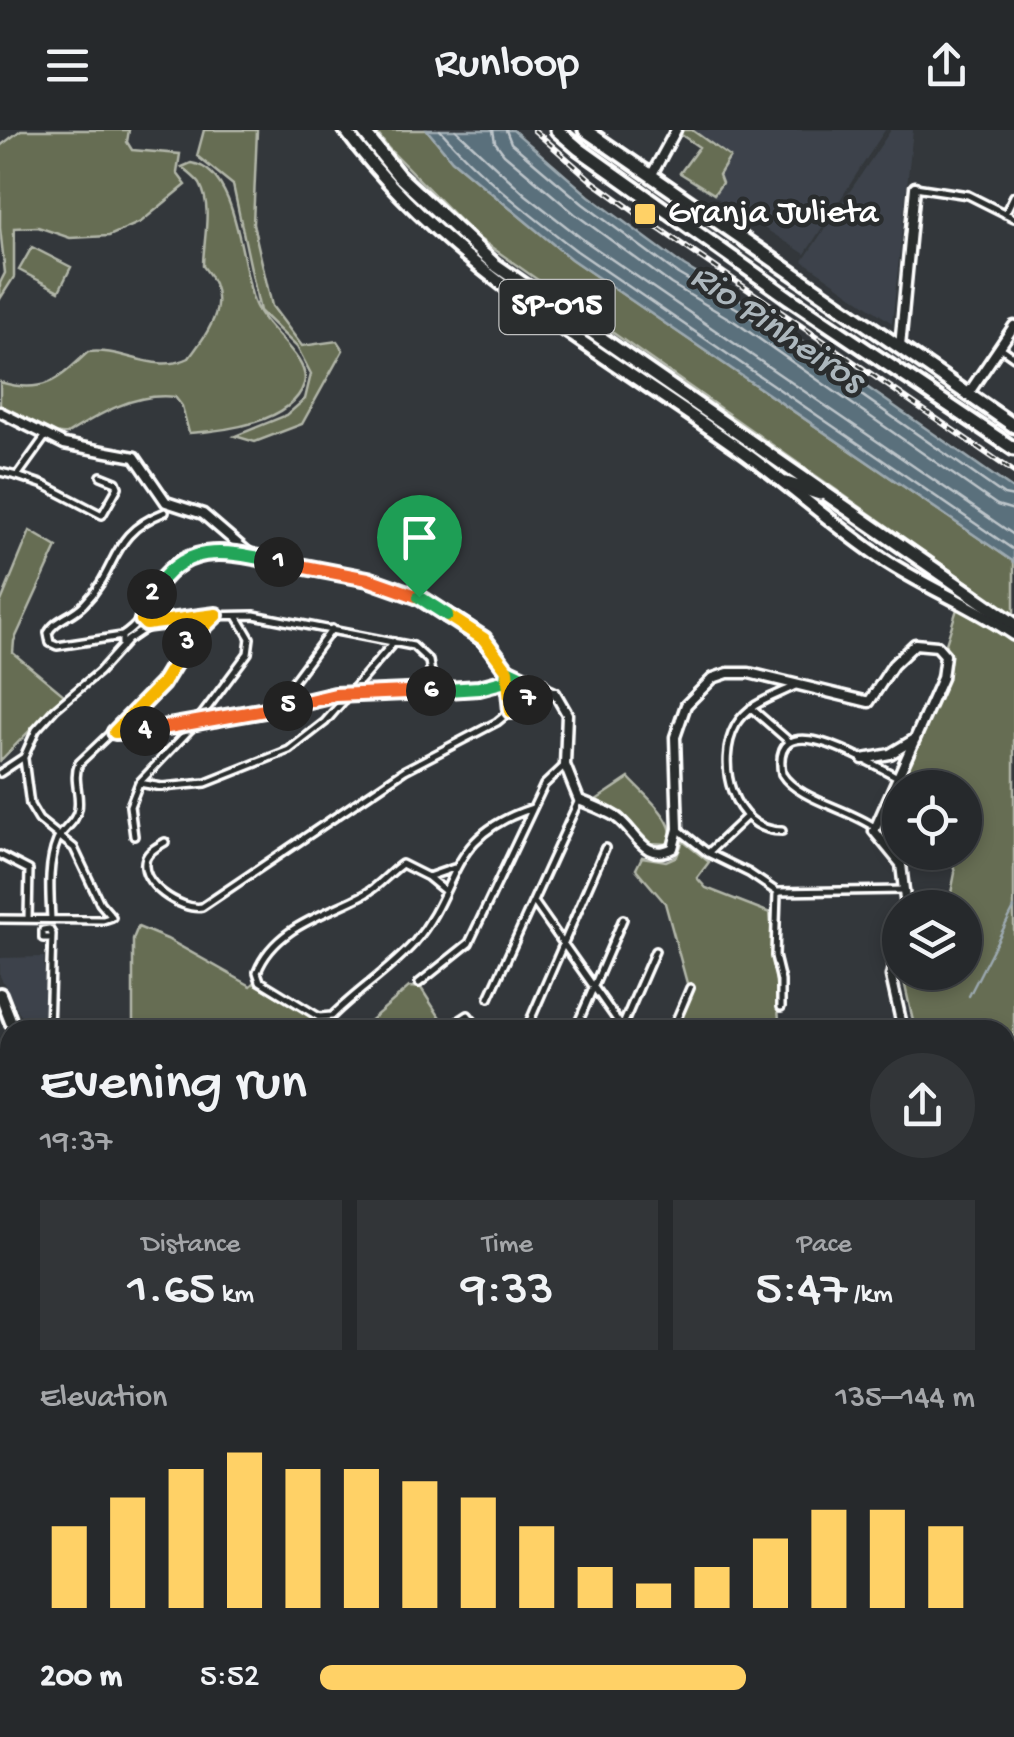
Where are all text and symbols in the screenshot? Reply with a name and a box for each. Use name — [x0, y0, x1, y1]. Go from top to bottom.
icon: menu — [40, 38, 95, 93]
icon: share — [919, 38, 974, 93]
text: Runloop — [435, 39, 579, 92]
place label: Granja Julieta — [668, 194, 880, 235]
marker: Granja Julieta — [632, 201, 658, 227]
water label: Rio Pinheiros — [681, 256, 874, 406]
road number: SP-015 — [500, 280, 614, 334]
pin — [377, 495, 462, 598]
icon: arrive — [392, 510, 447, 565]
pin: 1 — [254, 537, 304, 587]
text: 1 — [273, 545, 285, 578]
pin: 2 — [127, 569, 177, 619]
text: 2 — [145, 577, 159, 610]
pin: 3 — [162, 618, 212, 668]
text: 3 — [180, 626, 194, 659]
pin: 6 — [406, 666, 456, 716]
text: 6 — [424, 674, 438, 707]
pin: 7 — [503, 675, 553, 725]
pin: 5 — [263, 681, 313, 731]
text: 7 — [521, 683, 535, 716]
text: 5 — [281, 689, 295, 722]
pin: 4 — [120, 706, 170, 756]
text: 4 — [138, 714, 152, 747]
map controls — [882, 770, 982, 990]
button: locate — [882, 770, 982, 870]
button: layers — [882, 890, 982, 990]
button: share — [870, 1053, 975, 1158]
text: Evening run — [40, 1054, 307, 1118]
text: 19:37 — [40, 1124, 112, 1162]
text: Distance — [141, 1229, 240, 1262]
text: Time — [482, 1229, 533, 1262]
text: Pace — [797, 1229, 852, 1262]
text: 1.65 — [128, 1262, 215, 1321]
text: 9:33 — [461, 1262, 554, 1321]
text: 5:47 — [755, 1262, 847, 1321]
text: km — [215, 1279, 254, 1312]
text: /km — [847, 1279, 893, 1312]
text: Elevation — [40, 1380, 167, 1418]
text: 135–144 m — [836, 1380, 975, 1418]
text: 200 m — [40, 1659, 122, 1697]
text: 5:52 — [200, 1659, 259, 1697]

